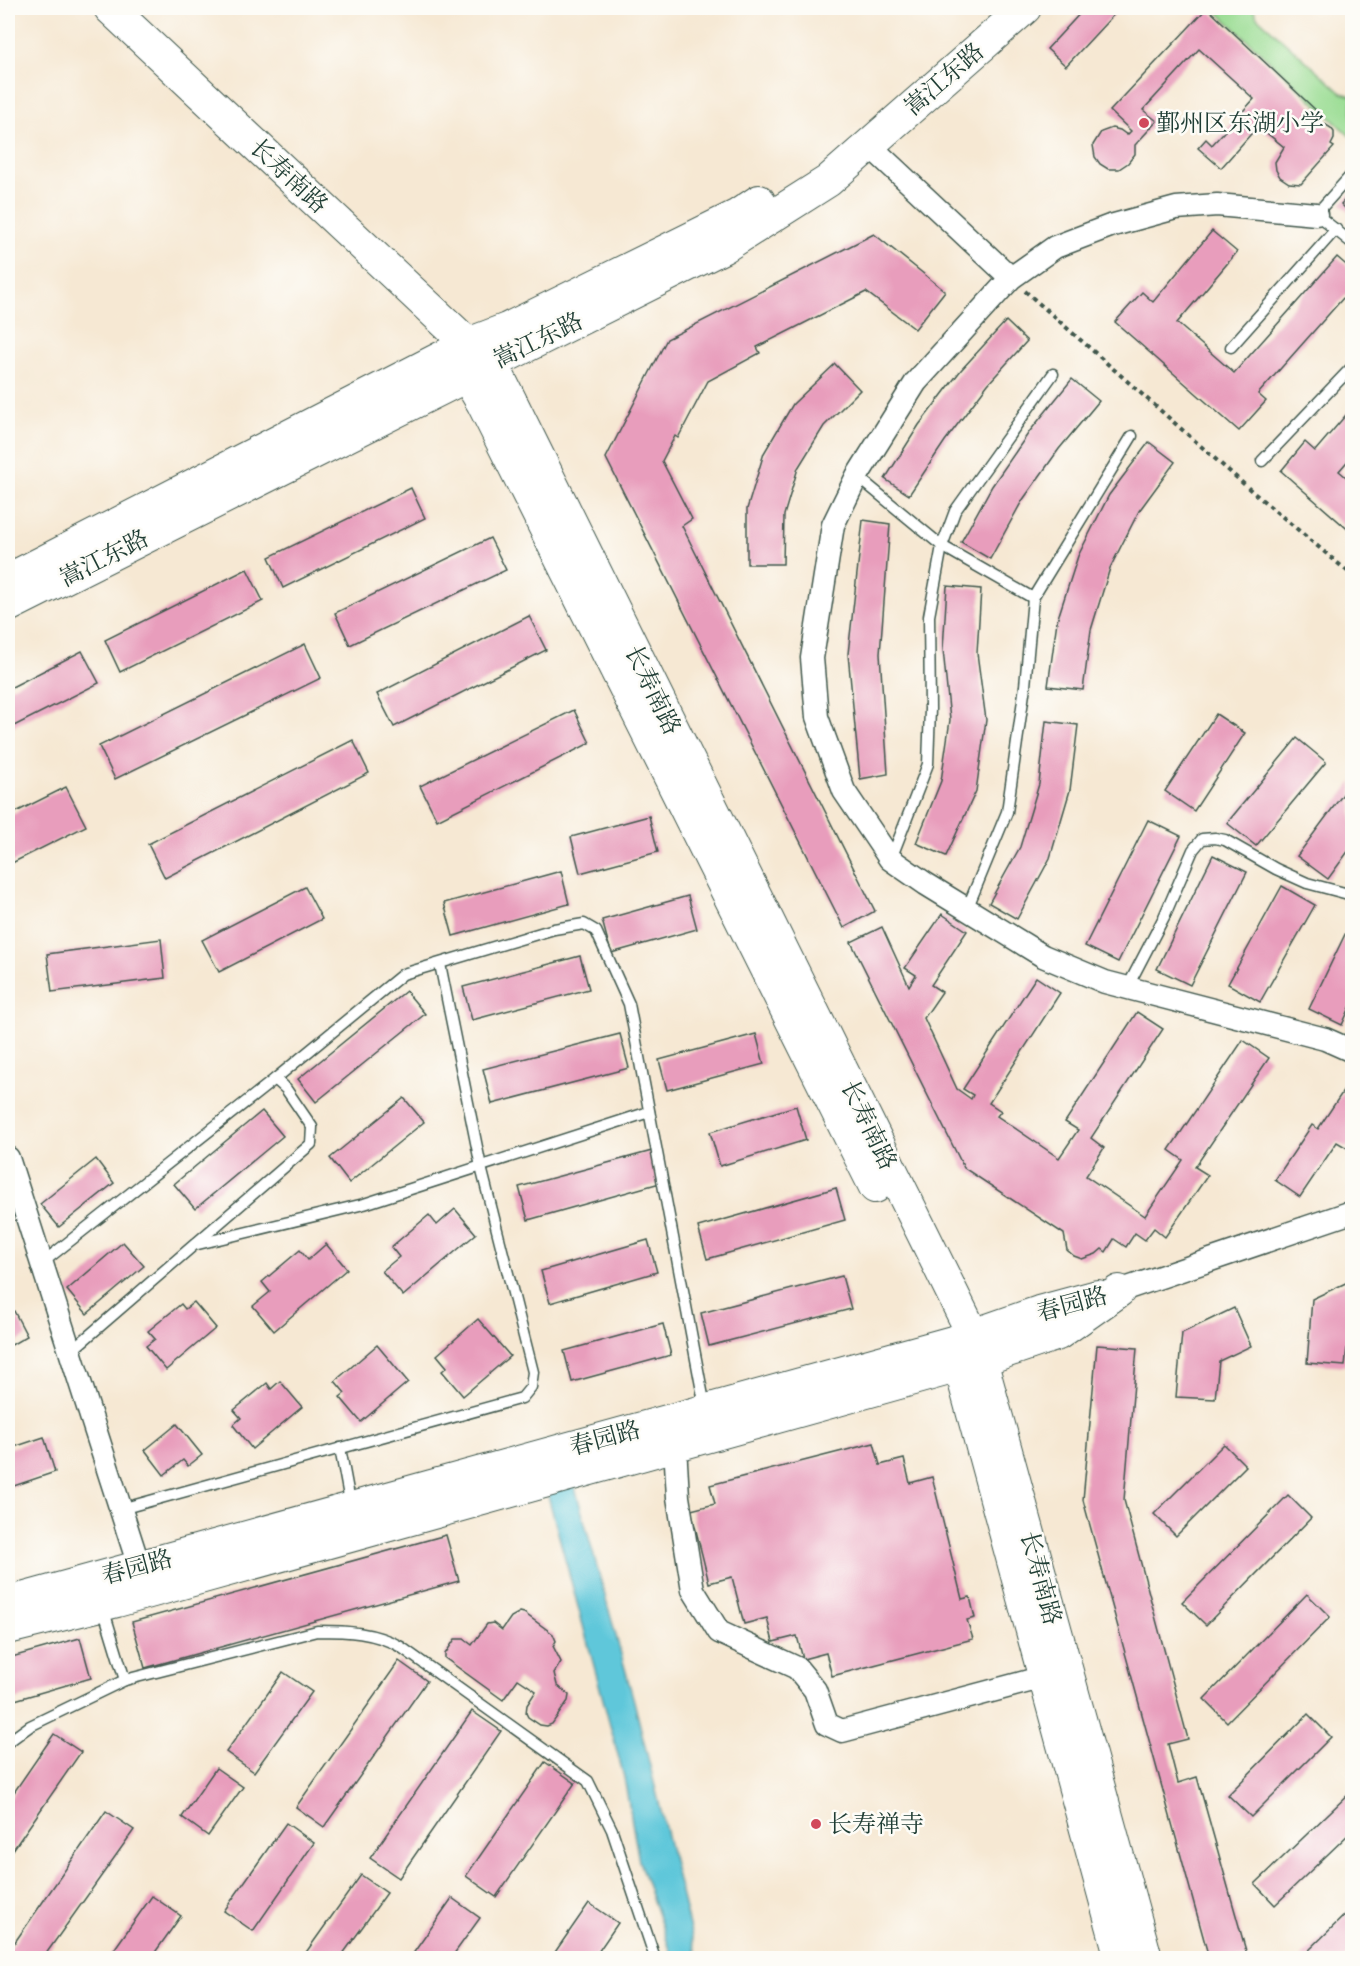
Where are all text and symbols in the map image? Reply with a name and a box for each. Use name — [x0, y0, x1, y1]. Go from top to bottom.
street label: 嵩江东路 — [898, 36, 990, 122]
place label: 鄞州区东湖小学 — [1156, 108, 1324, 138]
marker: 鄞州区东湖小学 — [1137, 116, 1151, 130]
street label: 长寿南路 — [244, 132, 334, 220]
street label: 嵩江东路 — [488, 305, 588, 375]
street label: 嵩江东路 — [54, 523, 154, 593]
street label: 长寿南路 — [618, 640, 688, 740]
street label: 长寿南路 — [834, 1075, 904, 1175]
street label: 春园路 — [1033, 1280, 1111, 1328]
street label: 春园路 — [566, 1414, 644, 1462]
street label: 长寿南路 — [1014, 1528, 1068, 1628]
street label: 春园路 — [98, 1543, 176, 1591]
place label: 长寿禅寺 — [828, 1809, 924, 1839]
marker: 长寿禅寺 — [809, 1817, 823, 1831]

